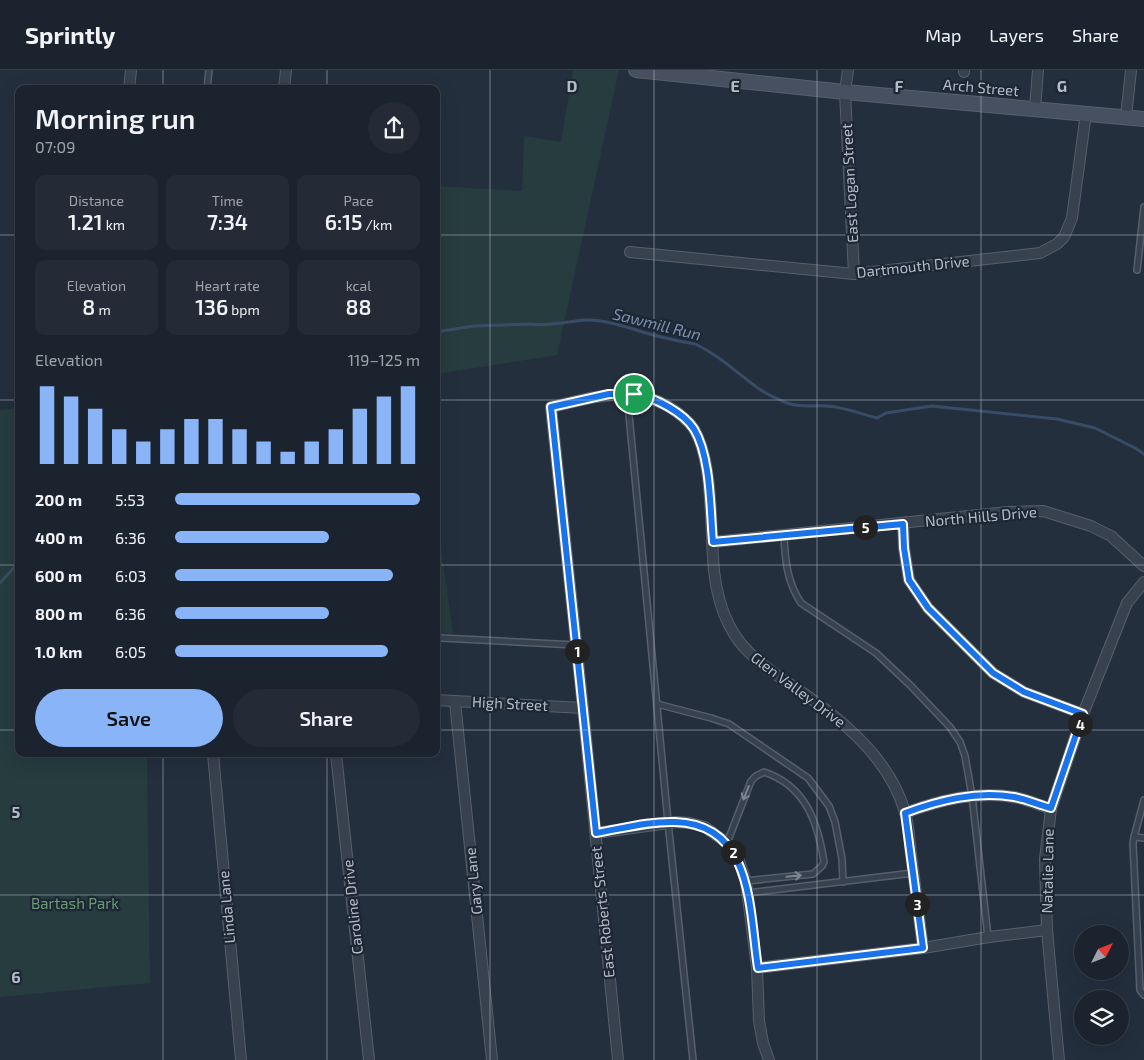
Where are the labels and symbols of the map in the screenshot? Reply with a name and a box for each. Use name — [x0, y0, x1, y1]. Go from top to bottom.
street label: Arch Street — [942, 75, 1020, 99]
text: D — [567, 76, 578, 95]
text: E — [730, 76, 740, 95]
text: F — [895, 76, 904, 95]
text: G — [1057, 76, 1067, 95]
street label: East Logan Street — [837, 122, 861, 243]
street label: Dartmouth Drive — [856, 251, 970, 281]
water label: Sawmill Run — [611, 303, 703, 344]
pin — [613, 373, 655, 415]
street label: North Hills Drive — [924, 502, 1038, 530]
pin: 5 — [852, 514, 878, 540]
pin: 1 — [564, 638, 590, 664]
street label: Glen Valley Drive — [748, 648, 850, 731]
street label: High Street — [472, 692, 549, 714]
pin: 4 — [1068, 712, 1092, 736]
one-way arrow — [741, 785, 751, 800]
text: 5 — [12, 802, 21, 821]
street label: Natalie Lane — [1037, 828, 1057, 914]
pin: 2 — [720, 840, 746, 864]
street label: East Roberts Street — [586, 845, 618, 979]
street label: Gary Lane — [461, 847, 485, 916]
street label: Caroline Drive — [338, 859, 366, 955]
street label: Linda Lane — [214, 870, 238, 944]
one-way arrow — [786, 871, 802, 881]
pin: 3 — [904, 892, 930, 916]
park label: Bartash Park — [31, 894, 119, 912]
north arrow — [1074, 925, 1129, 980]
text: 6 — [11, 967, 21, 986]

